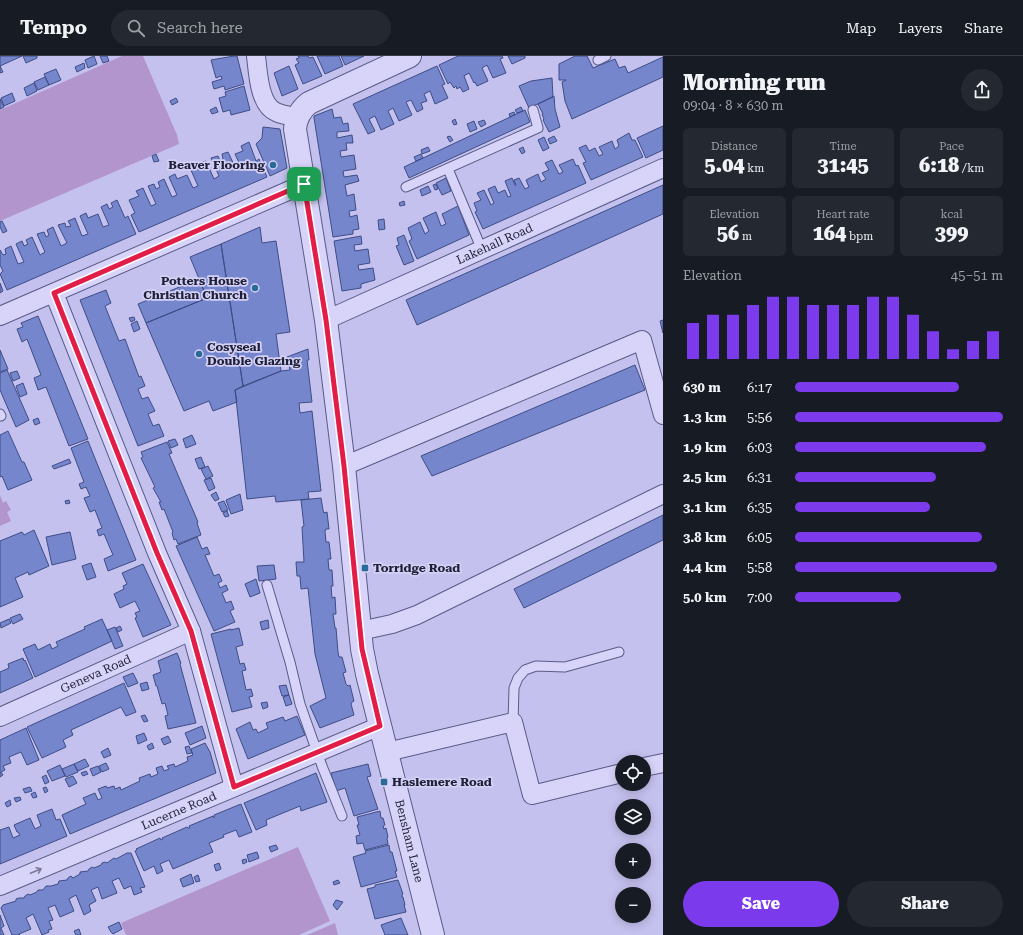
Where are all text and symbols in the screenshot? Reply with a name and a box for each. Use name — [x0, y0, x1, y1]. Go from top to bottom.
search box — [111, 10, 391, 46]
text: Tempo — [20, 16, 87, 39]
icon: search — [125, 17, 147, 39]
text: Search here — [157, 19, 243, 37]
text: Map — [846, 20, 876, 36]
text: Layers — [898, 20, 942, 36]
text: Share — [964, 20, 1003, 36]
button: share — [961, 69, 1003, 111]
text: Morning run — [683, 70, 826, 95]
text: 09:04 · 8 × 630 m — [683, 98, 783, 113]
text: Distance — [711, 140, 758, 153]
text: Time — [830, 140, 856, 153]
text: Pace — [939, 140, 964, 153]
text: 5.04 — [704, 153, 745, 177]
text: 31:45 — [817, 153, 869, 177]
text: 6:18 — [919, 153, 959, 177]
place label: Beaver Flooring — [168, 158, 266, 172]
marker: Beaver Flooring — [268, 160, 278, 170]
text: km — [745, 162, 764, 175]
text: /km — [959, 162, 984, 175]
pin — [287, 167, 321, 201]
icon: arrive — [293, 173, 315, 195]
text: Elevation — [709, 208, 759, 221]
text: Heart rate — [817, 208, 869, 221]
text: kcal — [941, 208, 963, 221]
street label: Lakehall Road — [454, 221, 535, 267]
text: 56 — [717, 221, 739, 245]
text: 164 — [813, 221, 846, 245]
text: 399 — [935, 221, 968, 245]
text: m — [739, 230, 752, 243]
text: bpm — [846, 230, 873, 243]
text: Elevation — [683, 268, 742, 283]
text: 45–51 m — [951, 268, 1003, 283]
place label: Potters House Christian Church — [143, 274, 247, 302]
marker: Potters House Christian Church — [250, 283, 260, 293]
place label: Cosyseal Double Glazing — [207, 340, 301, 368]
marker: Cosyseal Double Glazing — [194, 349, 204, 359]
text: 630 m — [683, 380, 721, 395]
text: 6:17 — [747, 380, 772, 395]
text: 1.3 km — [683, 410, 726, 425]
text: 5:56 — [747, 410, 772, 425]
text: 1.9 km — [683, 440, 726, 455]
text: 6:03 — [747, 440, 772, 455]
text: 2.5 km — [683, 470, 726, 485]
text: 6:31 — [747, 470, 772, 485]
text: 3.1 km — [683, 500, 726, 515]
text: 6:35 — [747, 500, 772, 515]
text: 3.8 km — [683, 530, 726, 545]
text: 6:05 — [747, 530, 772, 545]
text: 4.4 km — [683, 560, 726, 575]
text: 5:58 — [747, 560, 772, 575]
place label: Torridge Road — [373, 561, 460, 575]
marker: Torridge Road — [360, 563, 370, 573]
text: 5.0 km — [683, 590, 726, 605]
text: 7:00 — [747, 590, 772, 605]
street label: Geneva Road — [58, 652, 134, 696]
map controls — [615, 755, 651, 923]
button: locate — [615, 755, 651, 791]
place label: Haslemere Road — [392, 775, 492, 789]
marker: Haslemere Road — [379, 777, 389, 787]
street label: Lucerne Road — [139, 789, 219, 833]
street label: Bensham Lane — [392, 798, 426, 884]
button: layers — [615, 799, 651, 835]
button: + — [615, 843, 651, 879]
one-way arrow — [30, 866, 42, 874]
button: Save — [683, 881, 839, 927]
button: Share — [847, 881, 1003, 927]
button: − — [615, 887, 651, 923]

